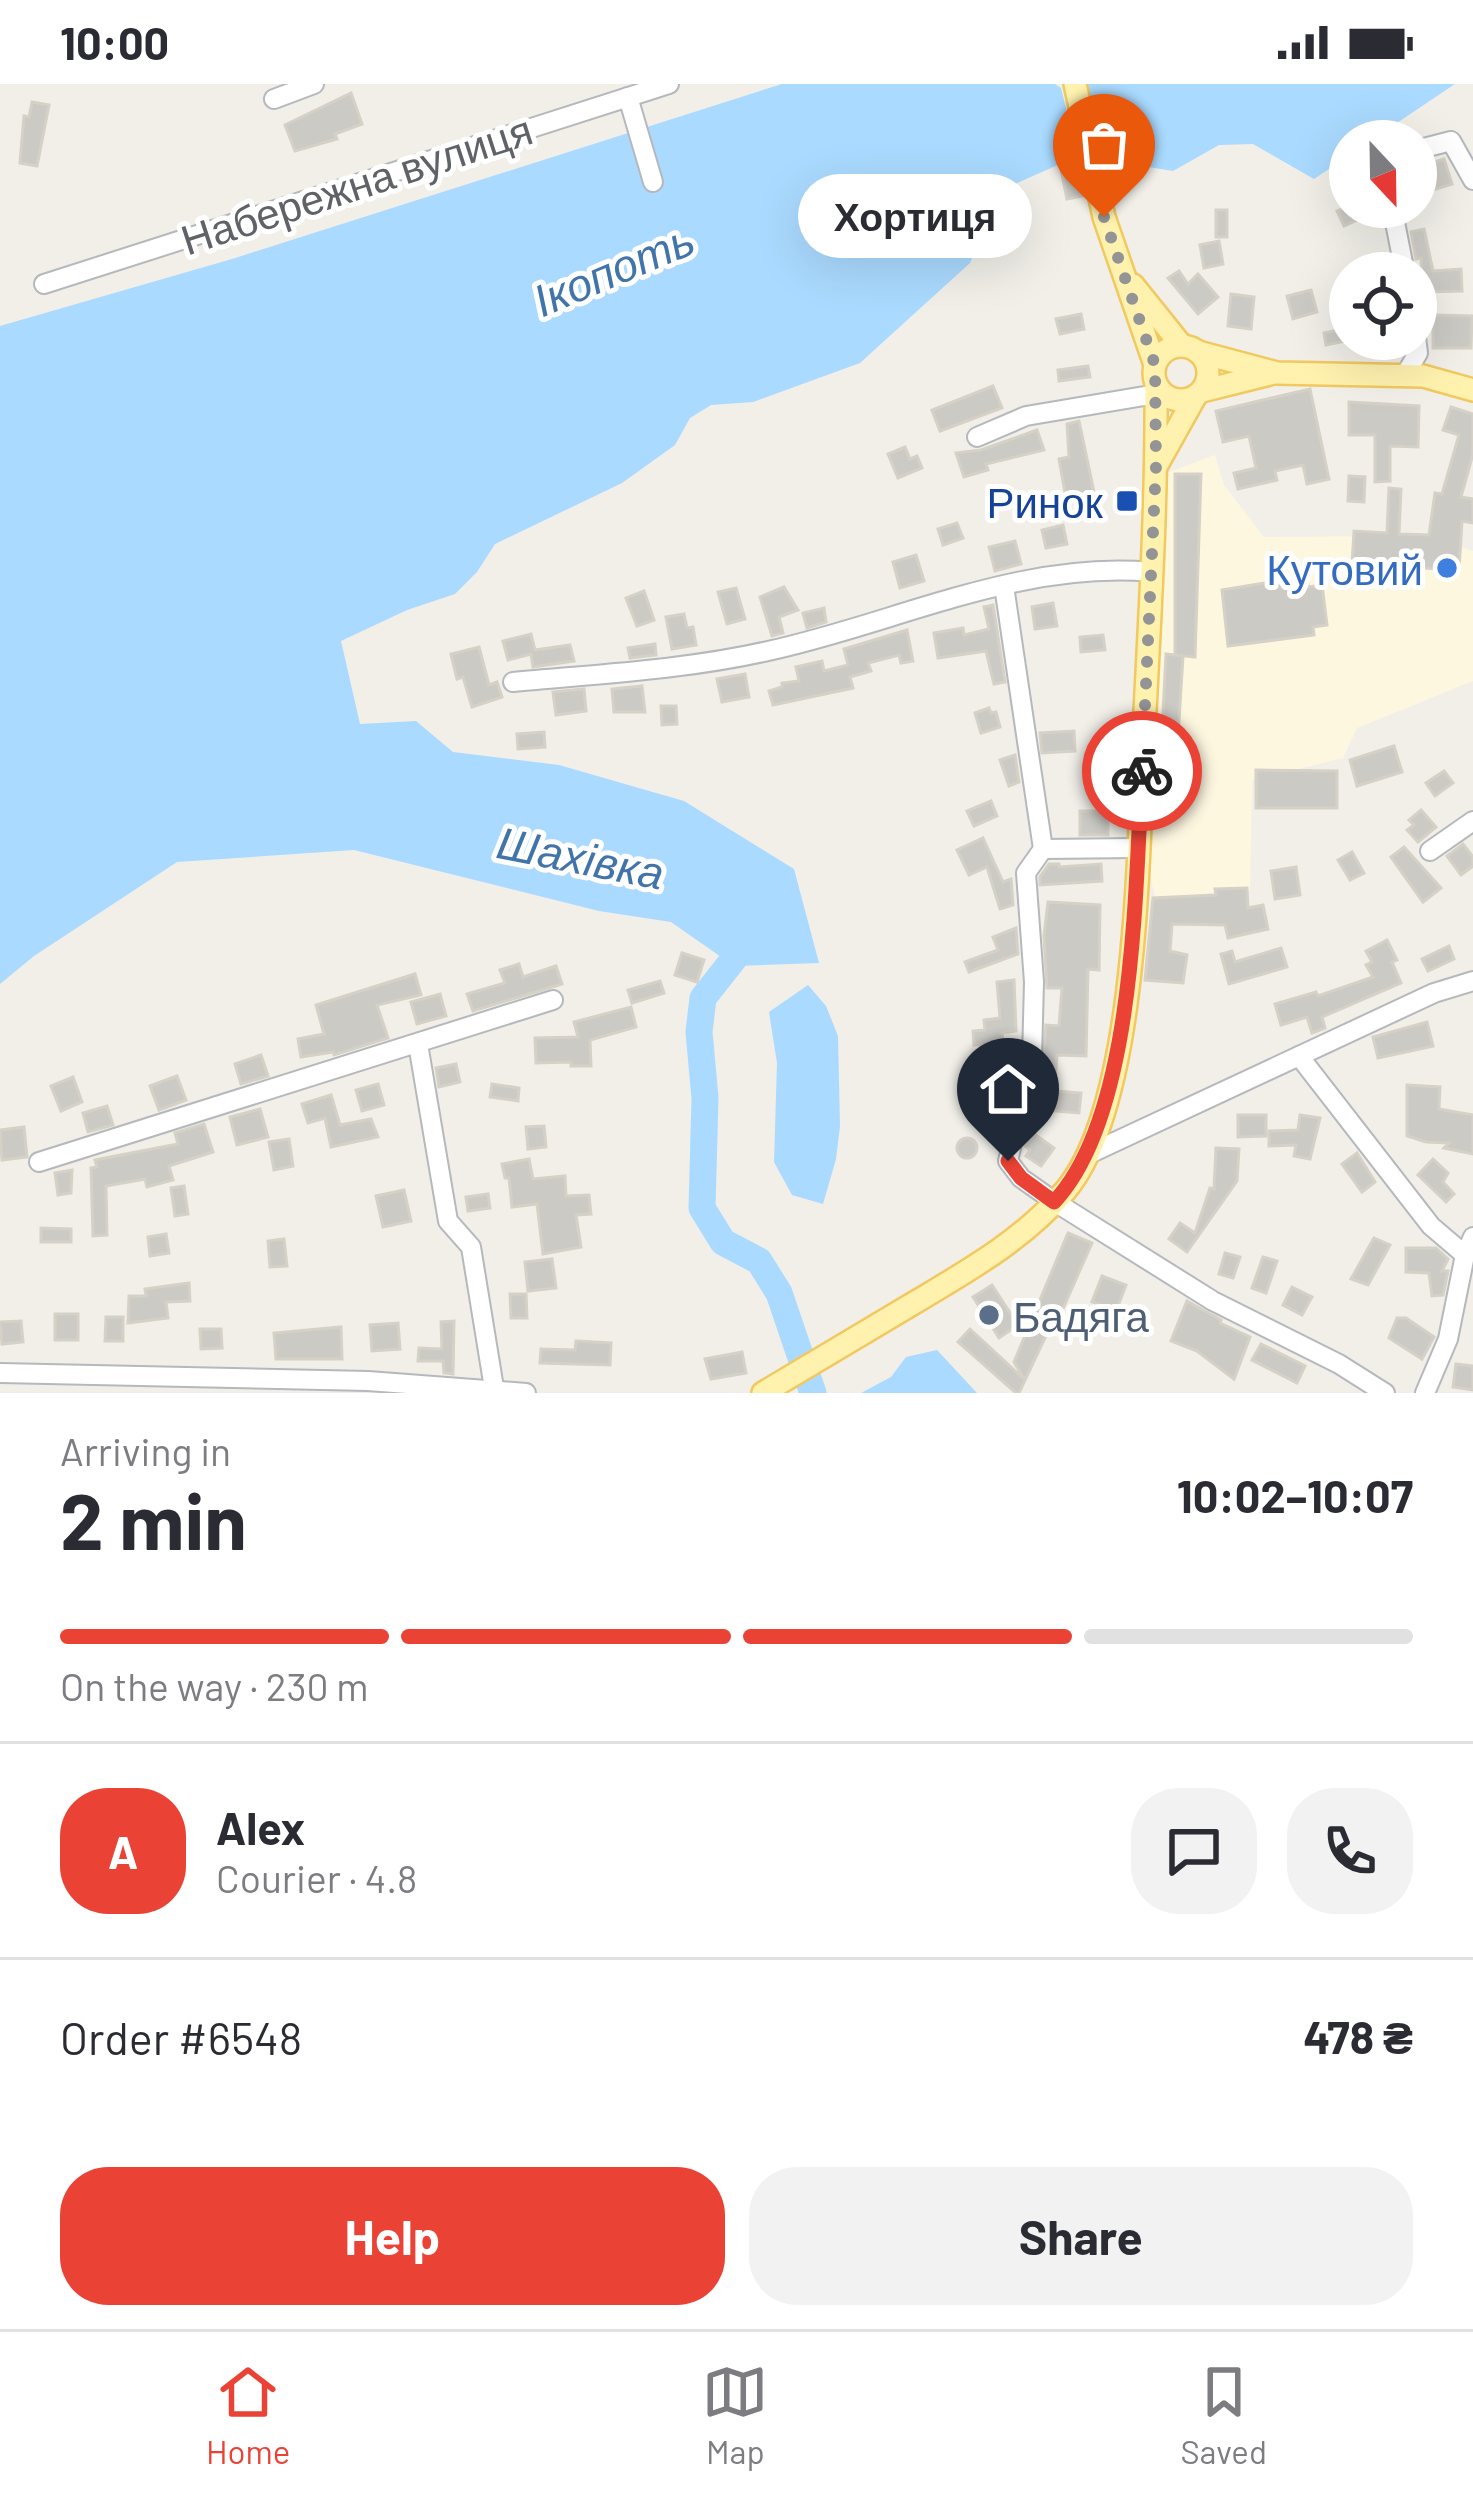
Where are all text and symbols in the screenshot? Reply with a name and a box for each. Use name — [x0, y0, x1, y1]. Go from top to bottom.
text: 10:00 — [60, 15, 169, 69]
pin — [1053, 94, 1155, 217]
street label: Набережна вулиця — [174, 103, 538, 264]
icon: bag — [1071, 112, 1137, 178]
north arrow — [1329, 120, 1437, 228]
map controls — [1329, 120, 1437, 360]
callout: Хортиця — [798, 175, 1032, 259]
text: Хортиця — [834, 192, 996, 239]
water label: Ікопоть — [524, 210, 702, 326]
button: locate — [1329, 252, 1437, 360]
place label: Ринок — [987, 476, 1104, 526]
marker: Ринок — [1114, 488, 1140, 514]
place label: Кутовий — [1266, 543, 1423, 594]
marker: Кутовий — [1434, 555, 1460, 581]
courier — [1082, 711, 1202, 831]
icon: bike — [1109, 738, 1175, 804]
water label: Шахівка — [493, 813, 669, 899]
pin — [957, 1038, 1059, 1161]
icon: home — [975, 1056, 1041, 1122]
place label: Бадяга — [1013, 1290, 1150, 1341]
marker: Бадяга — [976, 1302, 1002, 1328]
text: Arriving in — [60, 1427, 231, 1474]
text: 10:02–10:07 — [1177, 1468, 1413, 1522]
text: 2 min — [60, 1472, 247, 1566]
text: On the way · 230 m — [60, 1662, 369, 1709]
button: chat — [1131, 1788, 1257, 1914]
button: phone — [1287, 1788, 1413, 1914]
text: Alex — [216, 1800, 305, 1854]
text: A — [108, 1824, 138, 1878]
text: Courier · 4.8 — [216, 1854, 417, 1901]
text: 478 ₴ — [1303, 2009, 1413, 2063]
text: Order #6548 — [60, 2010, 302, 2064]
button: Help — [60, 2167, 725, 2305]
button: Share — [749, 2167, 1413, 2305]
tab: Home — [206, 2359, 290, 2471]
tab: Map — [702, 2359, 768, 2471]
tab: Saved — [1180, 2359, 1267, 2471]

